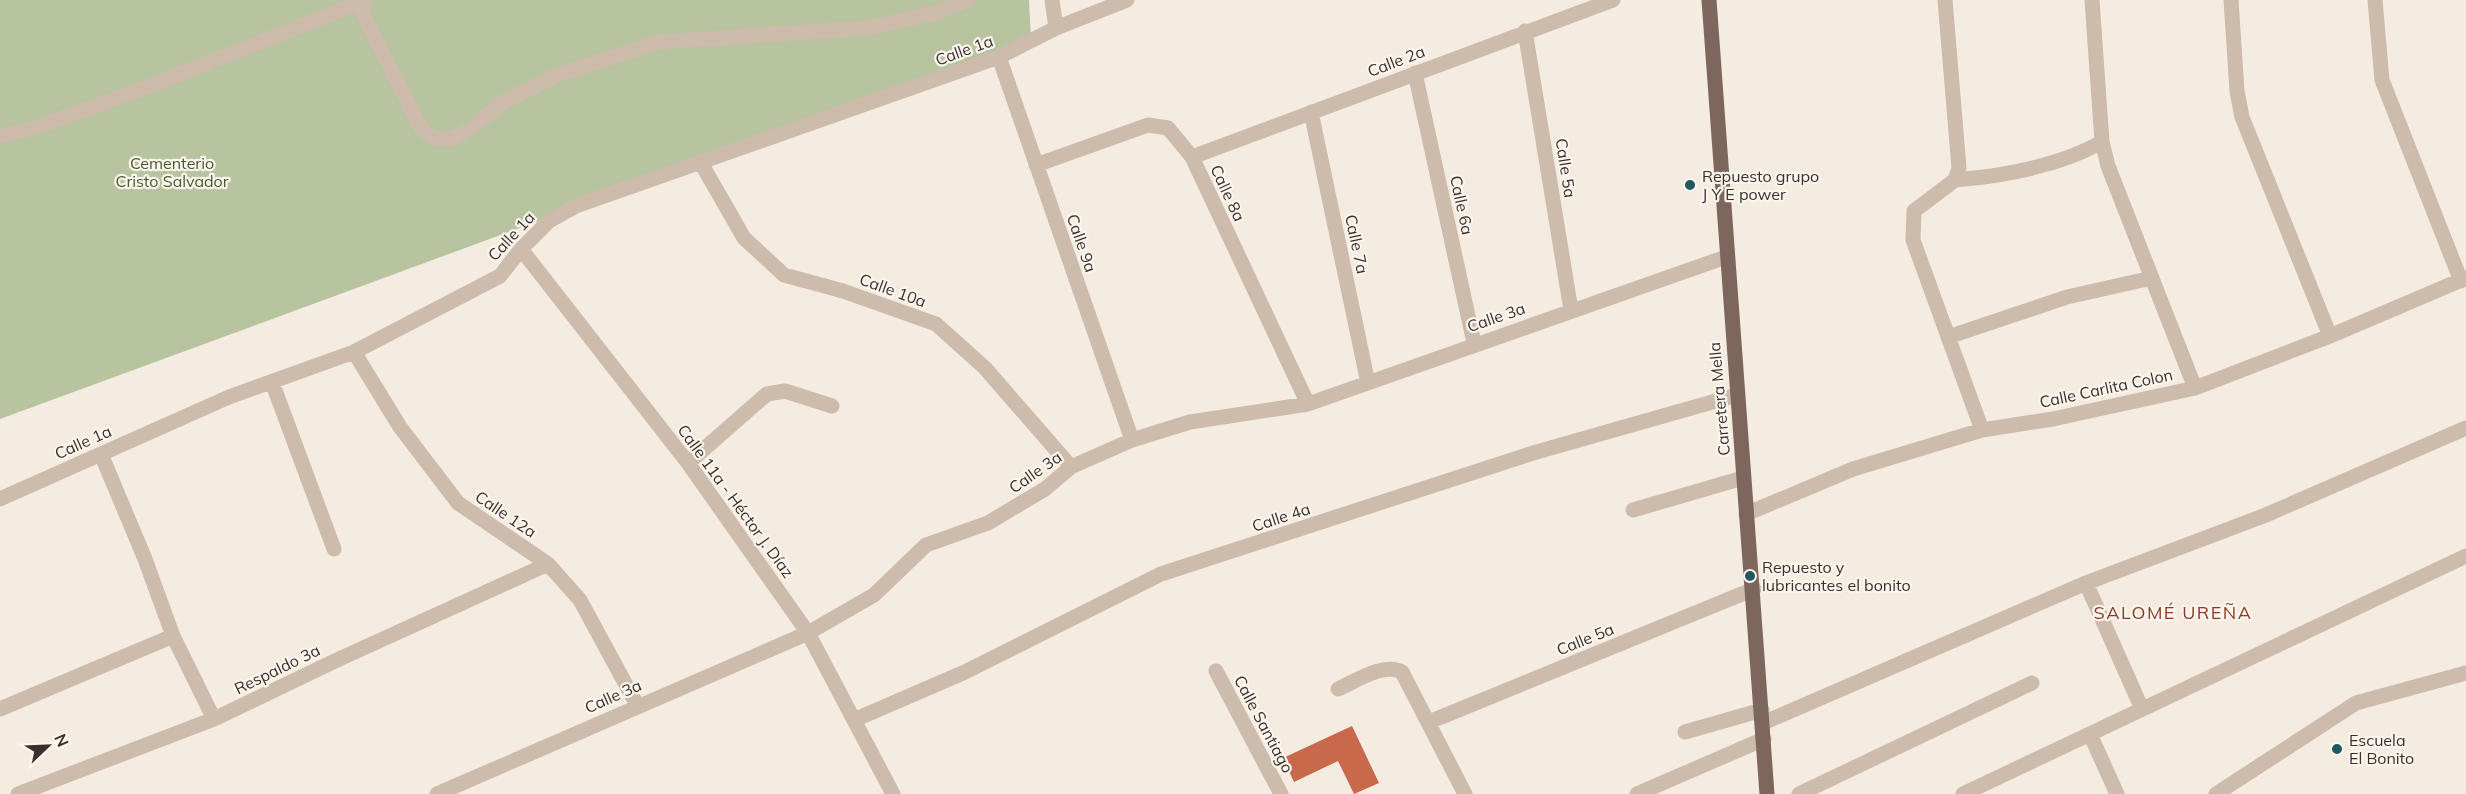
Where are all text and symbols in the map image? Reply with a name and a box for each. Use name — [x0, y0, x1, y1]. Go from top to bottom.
street label: Calle 1a — [932, 30, 996, 70]
street label: Calle 2a — [1364, 41, 1428, 81]
street label: Calle 5a — [1551, 137, 1581, 199]
park label: Cementerio Cristo Salvador — [115, 153, 229, 191]
street label: Calle 8a — [1206, 162, 1250, 224]
place label: Repuesto grupo J Y E power — [1702, 166, 1819, 204]
street label: Calle 6a — [1446, 174, 1478, 236]
marker: Repuesto grupo J Y E power — [1683, 178, 1697, 192]
street label: Calle 1a — [483, 207, 539, 265]
street label: Calle 9a — [1063, 211, 1101, 275]
street label: Calle 7a — [1341, 213, 1373, 275]
street label: Calle 10a — [857, 269, 929, 311]
street label: Calle 3a — [1464, 298, 1528, 336]
street label: Carretera Mella — [1704, 341, 1734, 457]
street label: Calle Carlita Colon — [2038, 364, 2174, 412]
street label: Calle 11a - Héctor J. Díaz — [674, 420, 798, 582]
street label: Calle 1a — [52, 421, 114, 463]
street label: Calle 3a — [1005, 447, 1065, 497]
street label: Calle 12a — [472, 486, 540, 542]
street label: Calle 4a — [1249, 498, 1313, 536]
place label: Repuesto y lubricantes el bonito — [1762, 557, 1911, 595]
marker: Repuesto y lubricantes el bonito — [1743, 569, 1757, 583]
district label: SALOMÉ UREÑA — [2093, 601, 2253, 624]
street label: Calle 5a — [1553, 618, 1617, 660]
street label: Respaldo 3a — [231, 640, 323, 698]
street label: Calle Santiago — [1230, 672, 1298, 776]
street label: Calle 3a — [582, 675, 644, 717]
north arrow — [18, 716, 78, 776]
place label: Escuela El Bonito — [2349, 730, 2414, 768]
text: N — [50, 731, 73, 750]
marker: Escuela El Bonito — [2330, 742, 2344, 756]

